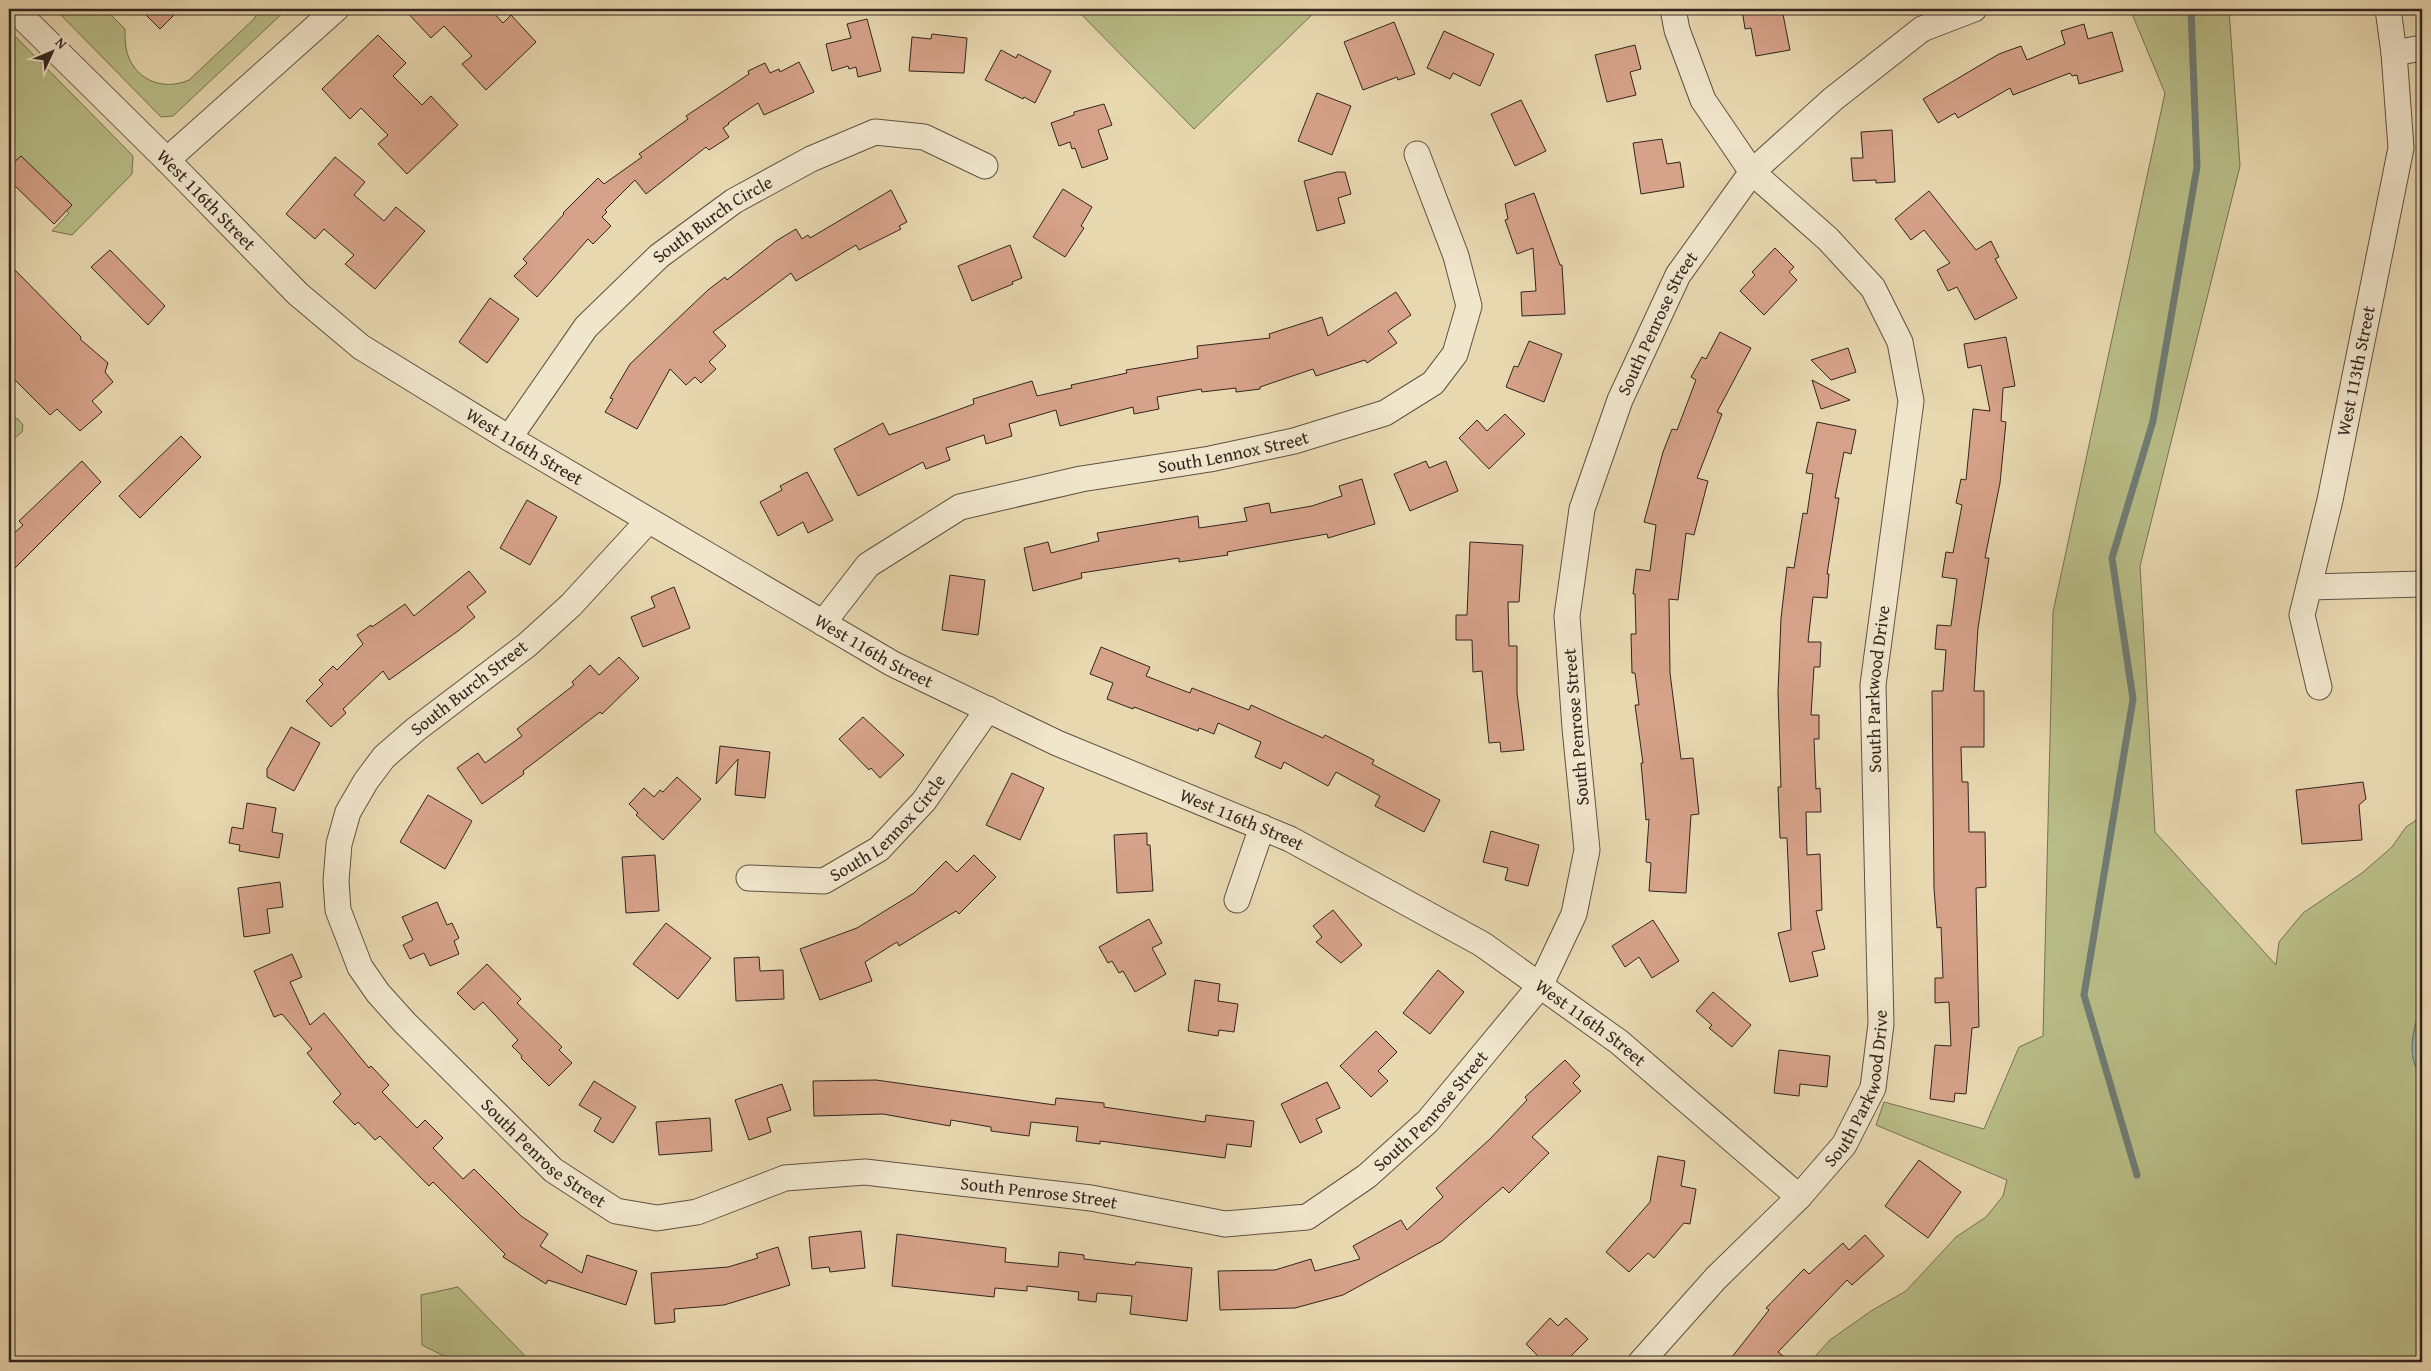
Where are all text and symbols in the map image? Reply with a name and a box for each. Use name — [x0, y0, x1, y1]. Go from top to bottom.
north arrow — [28, 28, 78, 78]
text: N — [51, 33, 72, 54]
street label: West 116th Street — [151, 143, 263, 257]
street label: South Burch Circle — [646, 168, 777, 269]
street label: South Penrose Street — [1610, 245, 1704, 400]
street label: West 113th Street — [2329, 303, 2382, 438]
street label: West 116th Street — [461, 401, 589, 492]
street label: South Lennox Street — [1156, 423, 1313, 480]
street label: South Parkwood Drive — [1858, 604, 1896, 773]
street label: West 116th Street — [809, 607, 939, 695]
street label: South Burch Street — [404, 633, 534, 742]
street label: South Penrose Street — [1555, 647, 1596, 807]
street label: South Lennox Circle — [824, 768, 952, 888]
street label: West 116th Street — [1176, 781, 1310, 858]
street label: West 116th Street — [1530, 972, 1653, 1073]
street label: South Parkwood Drive — [1817, 1010, 1894, 1173]
street label: South Penrose Street — [1367, 1044, 1495, 1177]
street label: South Penrose Street — [475, 1092, 612, 1214]
street label: South Penrose Street — [959, 1169, 1120, 1216]

